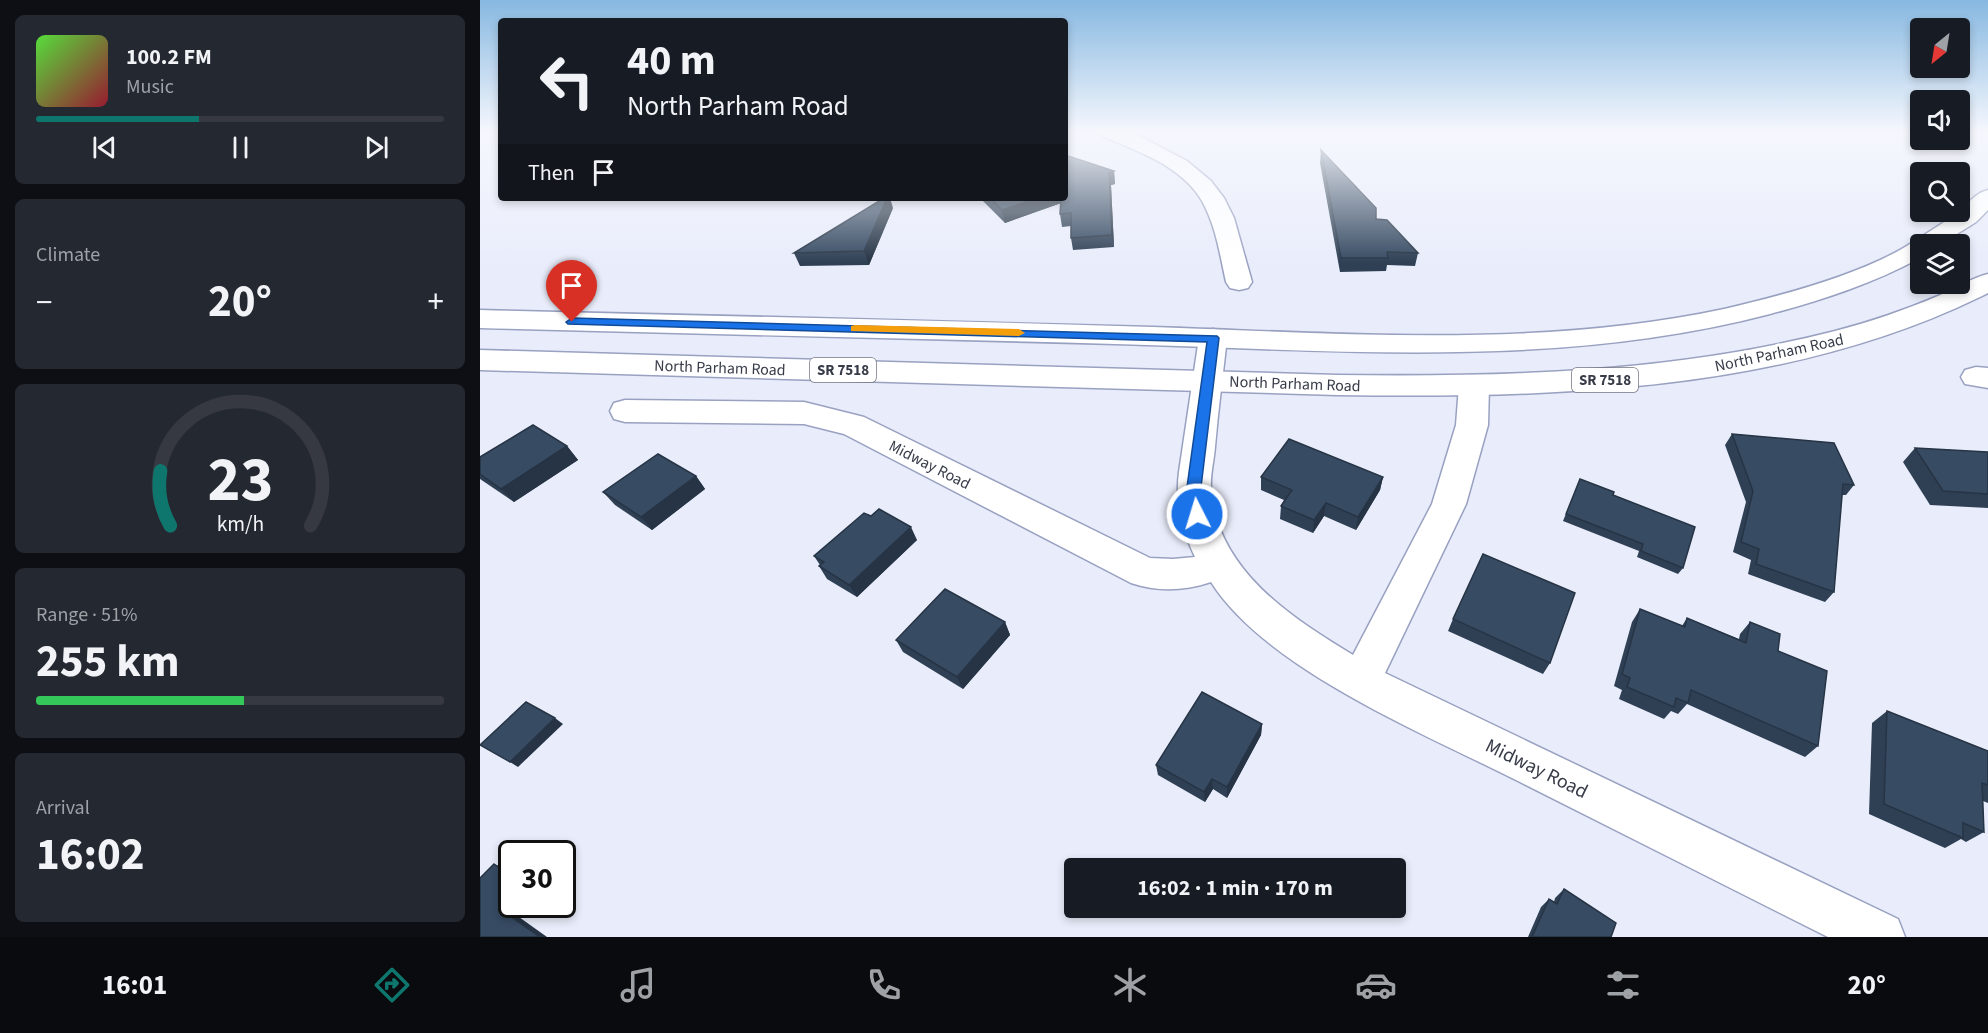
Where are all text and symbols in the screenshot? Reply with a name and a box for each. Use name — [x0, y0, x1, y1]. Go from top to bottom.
north arrow — [1910, 18, 1970, 78]
map controls — [1910, 18, 1970, 294]
text: 40 m — [627, 31, 716, 91]
text: 100.2 FM — [126, 41, 212, 73]
icon: left — [528, 42, 606, 120]
text: Music — [126, 73, 174, 101]
text: North Parham Road — [627, 87, 849, 126]
button: sound — [1910, 90, 1970, 150]
icon: previous — [88, 131, 121, 164]
icon: pause — [224, 131, 257, 164]
icon: next — [360, 131, 393, 164]
icon: arrive — [587, 156, 620, 189]
text: Then — [528, 157, 575, 189]
button: search — [1910, 162, 1970, 222]
button: layers — [1910, 234, 1970, 294]
text: Climate — [36, 241, 100, 269]
pin — [546, 260, 597, 322]
icon: arrive — [555, 269, 588, 302]
text: 20° — [208, 270, 272, 334]
text: − — [36, 279, 52, 326]
text: + — [428, 279, 444, 326]
street label: North Parham Road — [1713, 329, 1846, 377]
street label: North Parham Road — [654, 355, 786, 381]
road number: SR 7518 — [810, 358, 876, 382]
road number: SR 7518 — [1572, 368, 1638, 392]
street label: North Parham Road — [1229, 371, 1361, 397]
street label: Midway Road — [885, 435, 974, 495]
text: 23 — [207, 436, 273, 525]
position arrow — [1165, 482, 1229, 546]
text: km/h — [216, 509, 264, 540]
text: Range · 51% — [36, 601, 137, 629]
text: 255 km — [36, 630, 180, 694]
street label: Midway Road — [1480, 732, 1593, 806]
text: Arrival — [36, 794, 90, 822]
text: 16:02 — [36, 823, 145, 887]
speed limit sign: 30 — [498, 840, 576, 918]
text: 16:02 · 1 min · 170 m — [1137, 872, 1333, 904]
icon: directions — [371, 964, 413, 1006]
icon: music — [617, 964, 659, 1006]
icon: phone — [863, 964, 905, 1006]
icon: climate — [1109, 964, 1151, 1006]
icon: car — [1355, 964, 1397, 1006]
icon: filters — [1602, 964, 1644, 1006]
text: 16:01 — [102, 966, 167, 1005]
text: 20° — [1848, 966, 1886, 1005]

